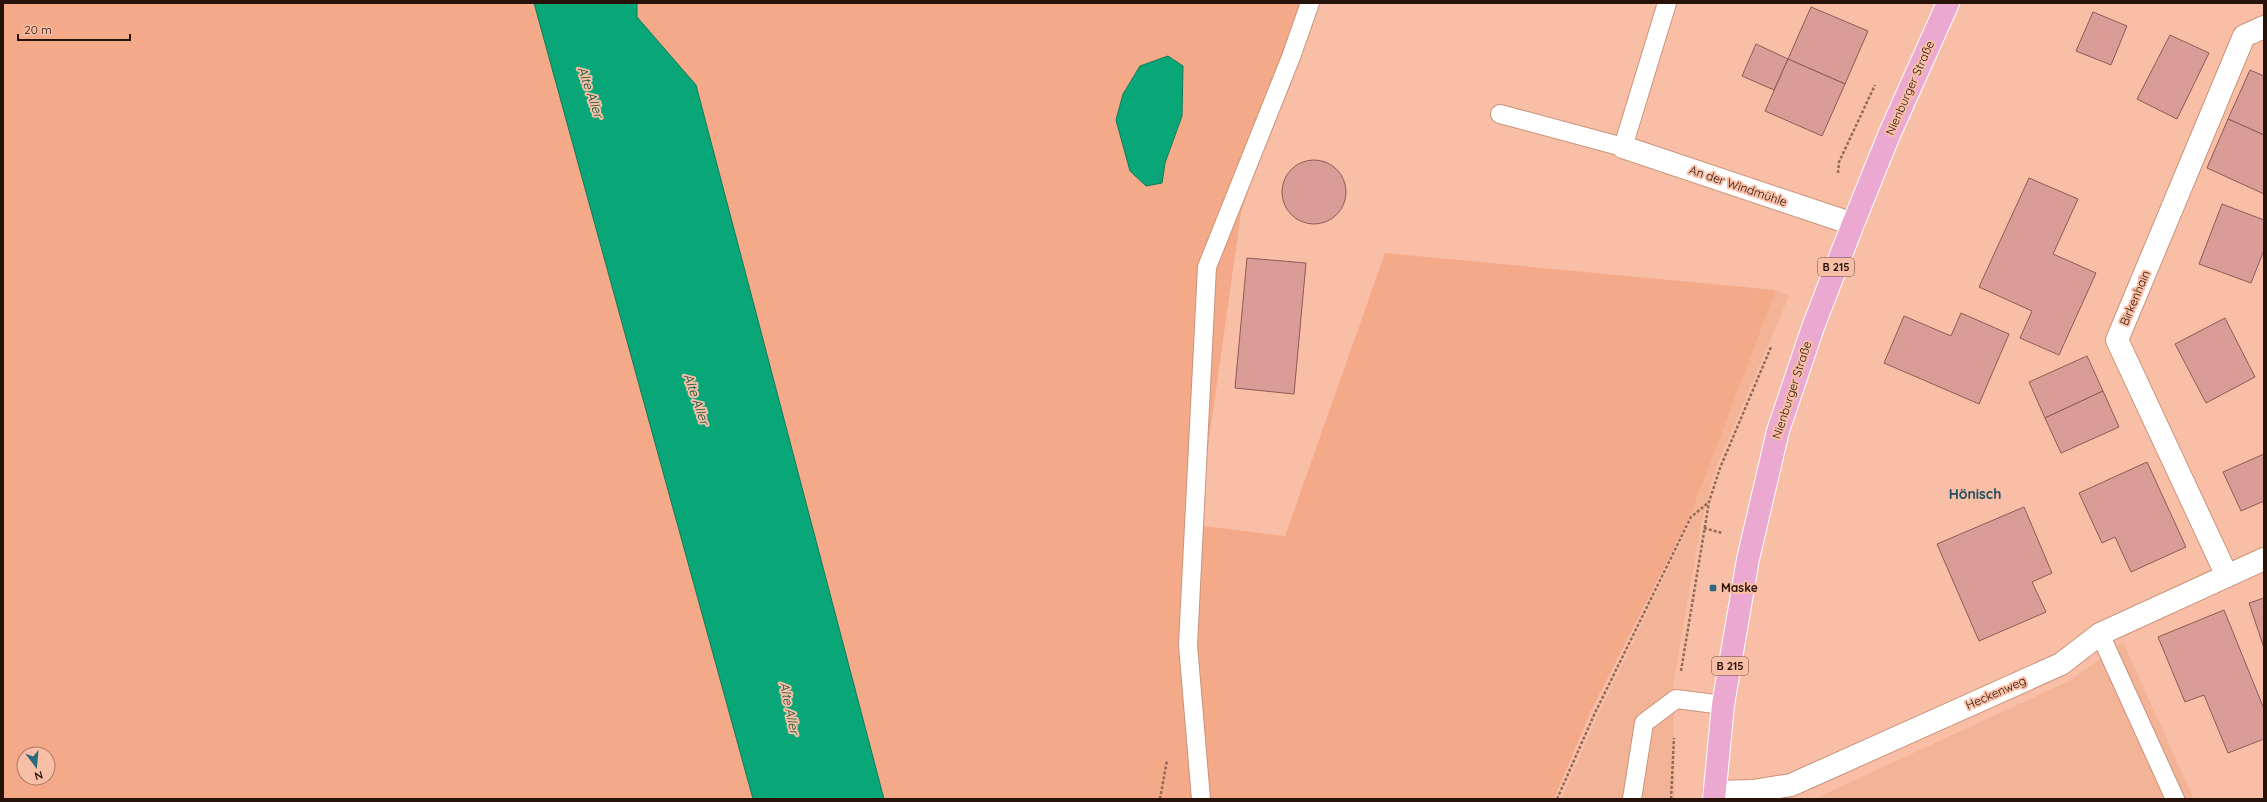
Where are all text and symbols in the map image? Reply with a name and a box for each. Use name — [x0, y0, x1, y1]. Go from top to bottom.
scale bar — [18, 16, 130, 42]
text: 20 m — [24, 22, 52, 37]
street label: Nienburger Straße — [1882, 38, 1937, 137]
water label: Alte Aller — [575, 64, 608, 122]
street label: An der Windmühle — [1687, 162, 1789, 209]
road number: B 215 — [1818, 258, 1854, 276]
street label: Birkenhain — [2116, 268, 2153, 328]
street label: Nienburger Straße — [1769, 339, 1814, 441]
water label: Alte Aller — [681, 371, 714, 429]
district label: Hönisch — [1949, 485, 2001, 503]
place label: Maske — [1721, 580, 1758, 595]
marker: Maske — [1708, 583, 1718, 593]
road number: B 215 — [1712, 657, 1748, 675]
street label: Heckenweg — [1963, 673, 2028, 713]
water label: Alte Aller — [777, 680, 804, 738]
north arrow — [16, 746, 56, 786]
text: N — [33, 768, 45, 783]

